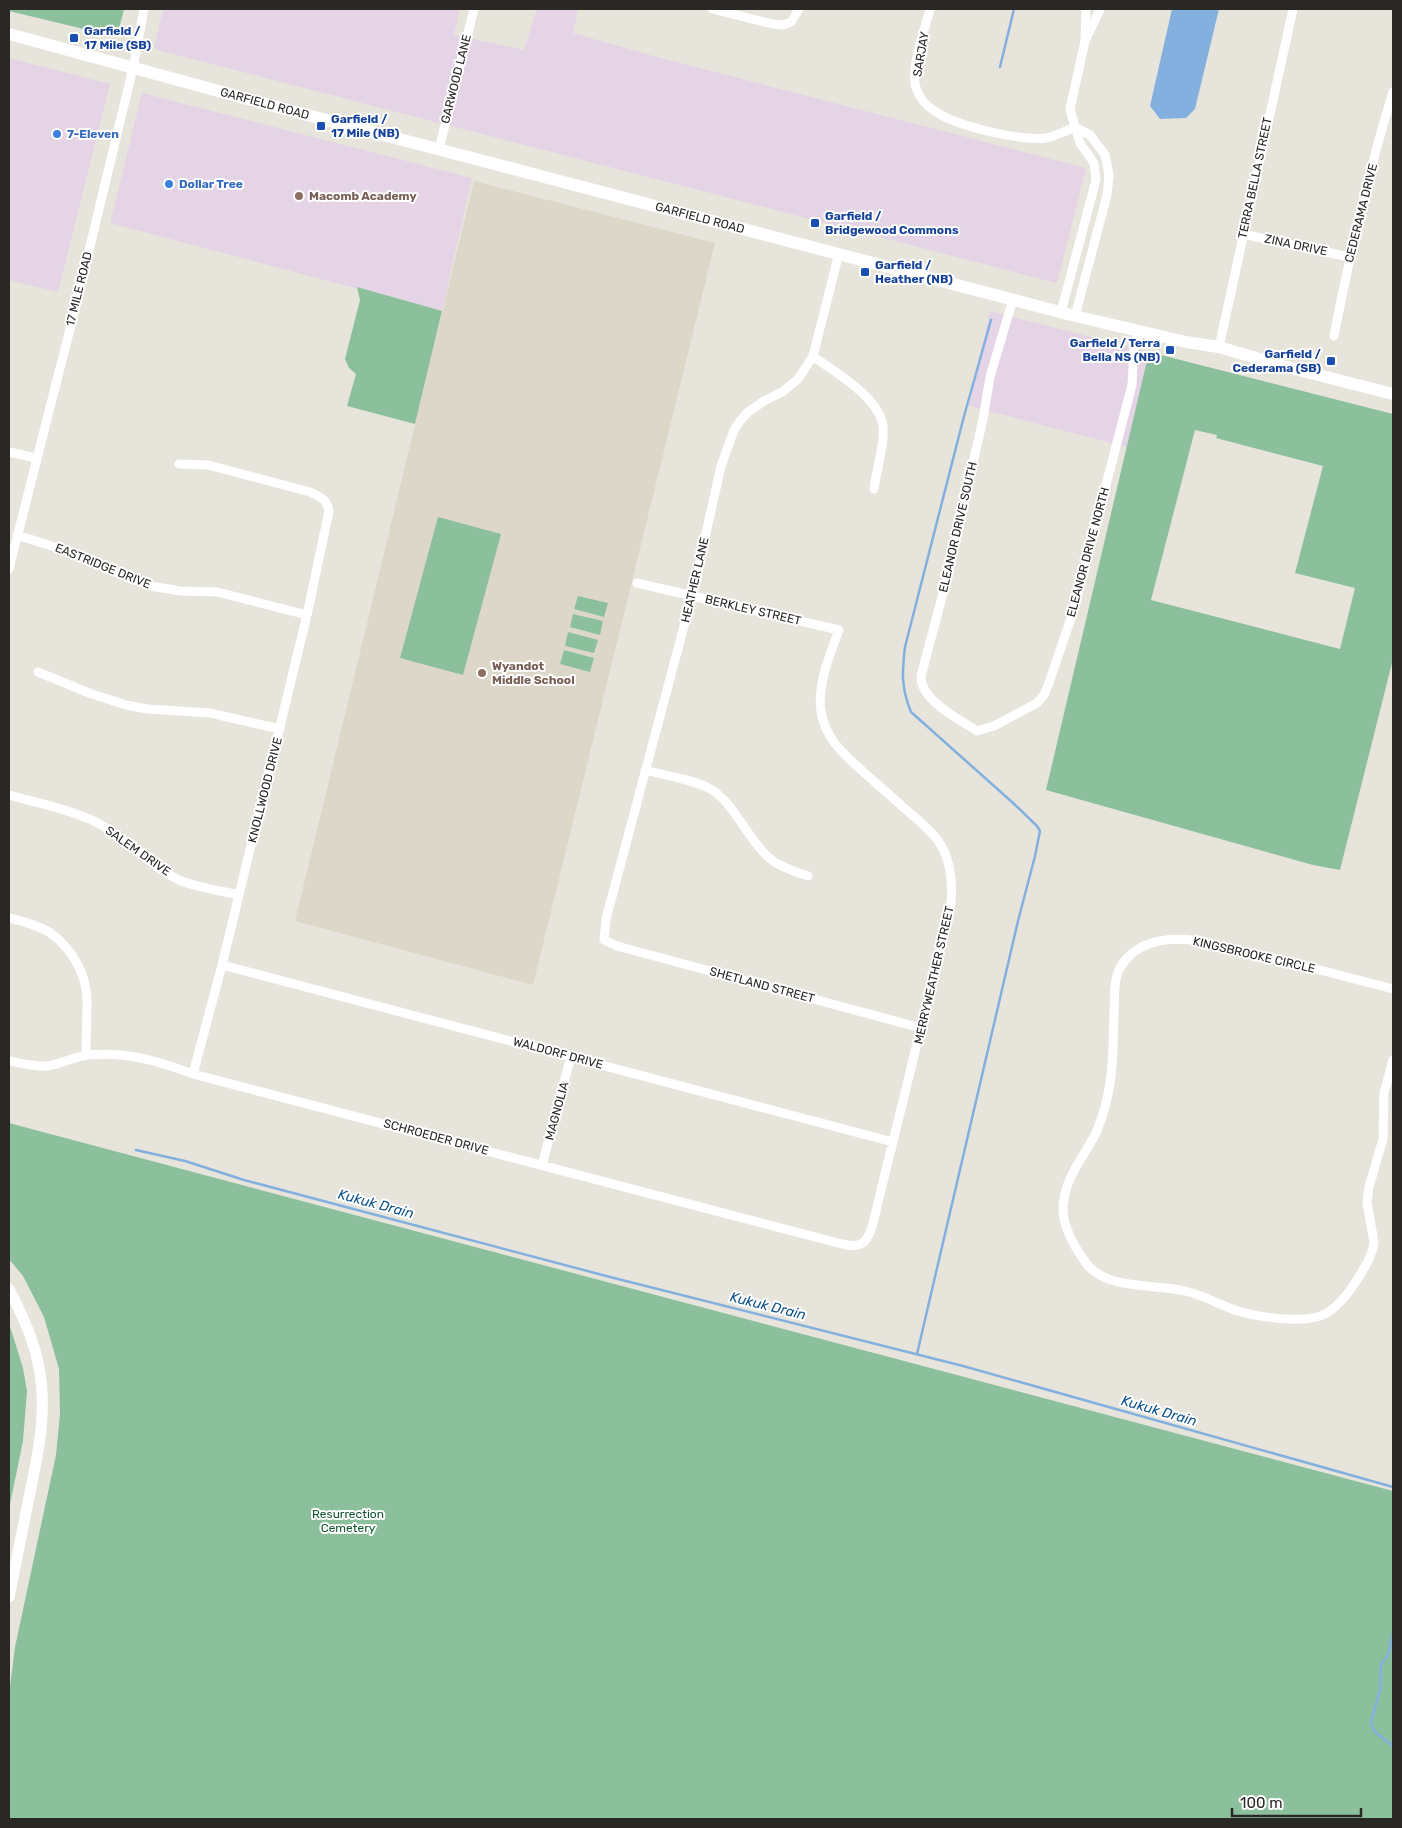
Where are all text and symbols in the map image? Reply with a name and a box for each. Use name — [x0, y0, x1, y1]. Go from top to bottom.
place label: Garfield / 17 Mile (SB) — [84, 24, 151, 52]
street label: SARJAY — [910, 30, 932, 78]
marker: Garfield / 17 Mile (SB) — [68, 32, 80, 44]
street label: GARWOOD LANE — [438, 33, 474, 125]
street label: GARFIELD ROAD — [219, 85, 311, 122]
place label: Garfield / 17 Mile (NB) — [331, 112, 400, 140]
street label: TERRA BELLA STREET — [1235, 116, 1275, 240]
marker: Garfield / 17 Mile (NB) — [315, 120, 327, 132]
place label: 7-Eleven — [67, 127, 119, 141]
marker: 7-Eleven — [51, 128, 63, 140]
street label: CEDERAMA DRIVE — [1342, 162, 1380, 264]
place label: Dollar Tree — [179, 177, 243, 191]
marker: Dollar Tree — [163, 178, 175, 190]
place label: Macomb Academy — [309, 189, 417, 203]
marker: Macomb Academy — [293, 190, 305, 202]
street label: GARFIELD ROAD — [654, 199, 746, 236]
place label: Garfield / Bridgewood Commons — [825, 209, 959, 237]
marker: Garfield / Bridgewood Commons — [809, 217, 821, 229]
street label: ZINA DRIVE — [1263, 231, 1329, 259]
street label: 17 MILE ROAD — [63, 250, 95, 328]
place label: Garfield / Heather (NB) — [875, 258, 953, 286]
marker: Garfield / Heather (NB) — [859, 266, 871, 278]
place label: Garfield / Terra Bella NS (NB) — [1070, 336, 1160, 364]
marker: Garfield / Terra Bella NS (NB) — [1164, 344, 1176, 356]
place label: Garfield / Cederama (SB) — [1233, 347, 1322, 375]
marker: Garfield / Cederama (SB) — [1325, 355, 1337, 367]
street label: ELEANOR DRIVE SOUTH — [936, 460, 980, 594]
street label: ELEANOR DRIVE NORTH — [1064, 486, 1112, 618]
street label: HEATHER LANE — [678, 536, 712, 624]
street label: EASTRIDGE DRIVE — [53, 540, 153, 592]
street label: BERKLEY STREET — [703, 592, 803, 628]
place label: Wyandot Middle School — [492, 659, 575, 687]
marker: Wyandot Middle School — [476, 667, 488, 679]
street label: KNOLLWOOD DRIVE — [245, 736, 285, 844]
street label: SALEM DRIVE — [103, 823, 173, 879]
street label: MERRYWEATHER STREET — [911, 905, 957, 1045]
street label: KINGSBROOKE CIRCLE — [1191, 934, 1317, 976]
street label: SHETLAND STREET — [708, 964, 816, 1006]
street label: WALDORF DRIVE — [511, 1034, 605, 1072]
street label: MAGNOLIA — [542, 1080, 572, 1142]
street label: SCHROEDER DRIVE — [382, 1116, 490, 1158]
water label: Kukuk Drain — [336, 1186, 416, 1222]
water label: Kukuk Drain — [728, 1288, 808, 1324]
water label: Kukuk Drain — [1119, 1392, 1199, 1430]
park label: Resurrection Cemetery — [312, 1507, 384, 1535]
scale bar — [1232, 1786, 1361, 1818]
text: 100 m — [1240, 1794, 1282, 1812]

